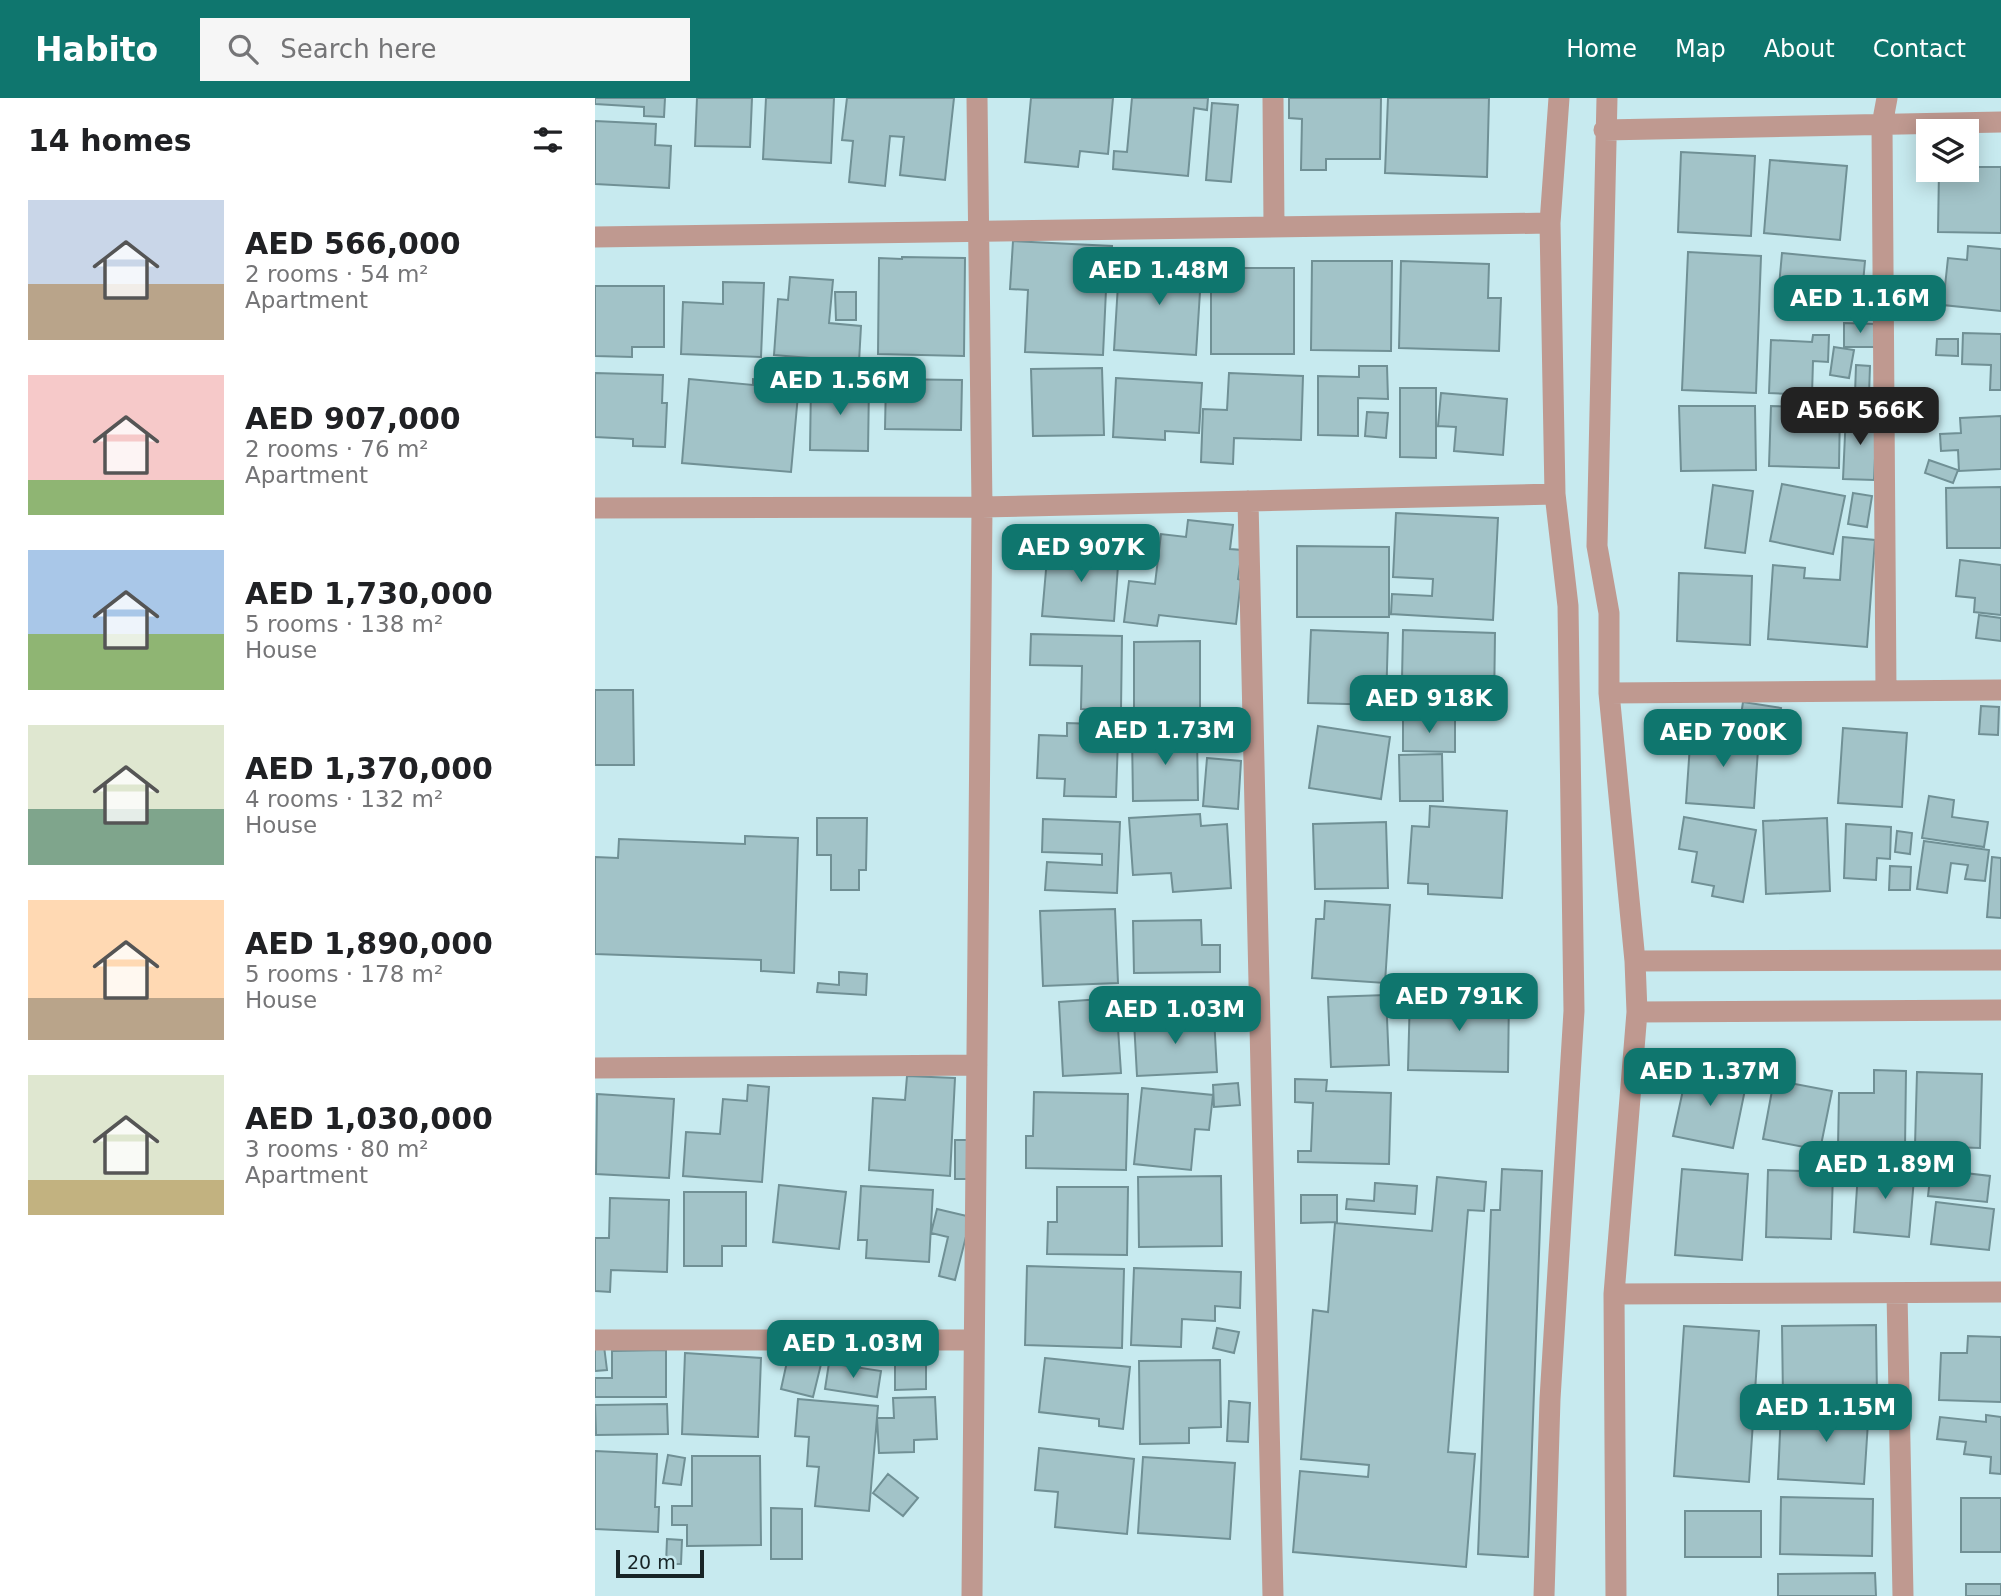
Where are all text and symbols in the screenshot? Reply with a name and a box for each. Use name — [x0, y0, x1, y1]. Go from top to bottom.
search box — [200, 18, 690, 81]
text: Habito — [35, 30, 158, 69]
icon: search — [224, 30, 262, 68]
text: Search here — [280, 34, 436, 64]
text: Home — [1566, 35, 1637, 63]
text: Map — [1675, 35, 1726, 63]
text: About — [1764, 35, 1835, 63]
text: Contact — [1873, 35, 1966, 63]
map controls — [1916, 119, 1979, 182]
button: layers — [1916, 119, 1979, 182]
icon: filters — [529, 121, 567, 159]
text: 14 homes — [28, 123, 192, 158]
text: AED 566,000 — [245, 226, 461, 261]
icon: home — [84, 228, 168, 312]
pin: AED 1.48M — [1079, 248, 1239, 307]
text: AED 1.48M — [1089, 257, 1229, 283]
text: 2 rooms · 54 m² — [245, 261, 429, 287]
pin: AED 1.16M — [1780, 275, 1940, 335]
text: AED 1.16M — [1790, 285, 1930, 311]
text: Apartment — [245, 287, 368, 313]
pin: AED 1.56M — [760, 358, 920, 417]
text: AED 1.56M — [770, 367, 910, 393]
pin: AED 566K — [1788, 388, 1932, 447]
text: AED 566K — [1797, 397, 1923, 423]
text: AED 907,000 — [245, 401, 461, 436]
icon: home — [84, 403, 168, 487]
text: 2 rooms · 76 m² — [245, 436, 429, 462]
text: Apartment — [245, 462, 368, 488]
pin: AED 907K — [1009, 524, 1153, 584]
text: AED 907K — [1018, 534, 1144, 560]
text: AED 1,730,000 — [245, 576, 493, 611]
icon: home — [84, 578, 168, 662]
text: 5 rooms · 138 m² — [245, 611, 443, 637]
text: House — [245, 637, 317, 663]
pin: AED 918K — [1357, 676, 1501, 735]
text: AED 918K — [1366, 685, 1492, 711]
pin: AED 1.73M — [1085, 708, 1245, 767]
pin: AED 700K — [1651, 710, 1795, 769]
text: AED 1.73M — [1095, 717, 1235, 743]
text: AED 700K — [1660, 719, 1786, 745]
text: AED 1,370,000 — [245, 751, 493, 786]
icon: home — [84, 753, 168, 837]
text: 4 rooms · 132 m² — [245, 786, 443, 812]
text: House — [245, 812, 317, 838]
text: AED 1,890,000 — [245, 926, 493, 961]
icon: home — [84, 928, 168, 1012]
text: 5 rooms · 178 m² — [245, 961, 443, 987]
pin: AED 791K — [1387, 974, 1531, 1033]
text: AED 791K — [1396, 983, 1522, 1009]
pin: AED 1.03M — [1095, 986, 1255, 1046]
text: House — [245, 987, 317, 1013]
text: AED 1.03M — [1105, 996, 1245, 1022]
pin: AED 1.37M — [1630, 1048, 1790, 1108]
text: AED 1.37M — [1640, 1058, 1780, 1084]
text: AED 1,030,000 — [245, 1101, 493, 1136]
icon: home — [84, 1103, 168, 1187]
text: 3 rooms · 80 m² — [245, 1136, 429, 1162]
pin: AED 1.89M — [1805, 1142, 1965, 1201]
text: AED 1.89M — [1815, 1151, 1955, 1177]
text: Apartment — [245, 1162, 368, 1188]
pin: AED 1.03M — [773, 1320, 933, 1380]
text: AED 1.03M — [783, 1330, 923, 1356]
pin: AED 1.15M — [1746, 1384, 1906, 1444]
text: AED 1.15M — [1756, 1394, 1896, 1420]
scale bar — [616, 1547, 703, 1579]
text: 20 m — [627, 1551, 676, 1573]

